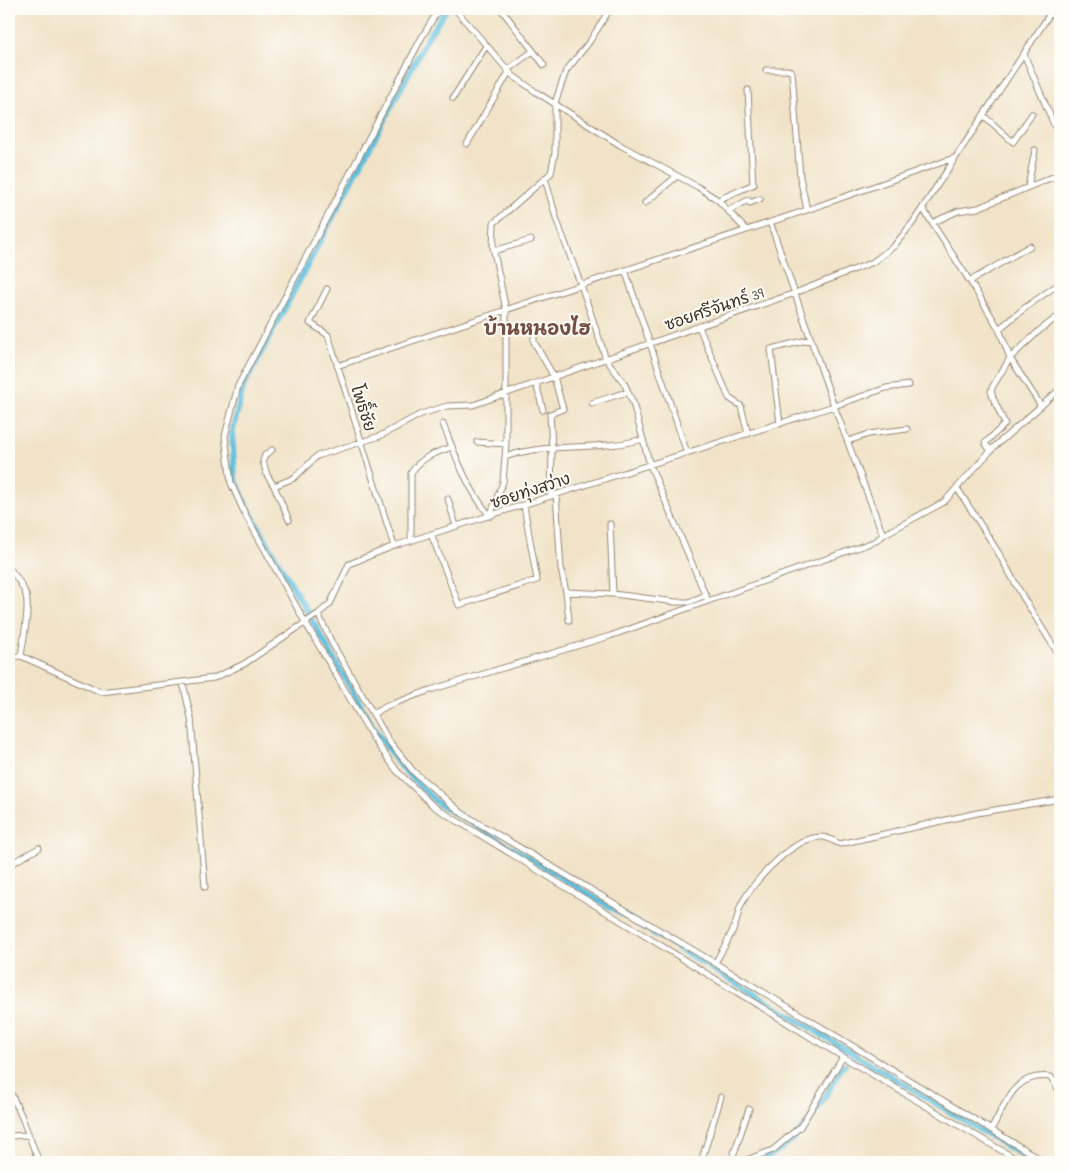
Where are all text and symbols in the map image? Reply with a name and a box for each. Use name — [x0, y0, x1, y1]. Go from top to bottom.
street label: ซอยศรีจันทร์ 39 — [661, 281, 768, 338]
district label: บ้านหนองไฮ — [484, 315, 591, 344]
street label: โพธิ์ชัย — [343, 381, 386, 435]
street label: ซอยทุ่งสว่าง — [487, 467, 574, 516]

